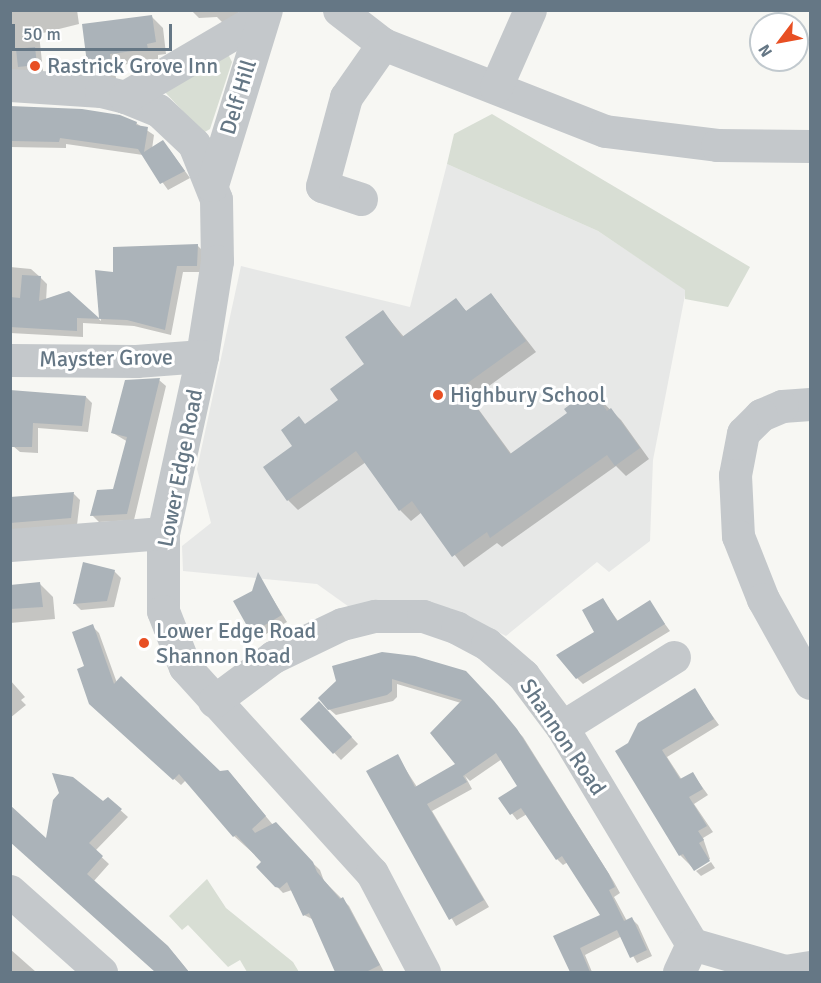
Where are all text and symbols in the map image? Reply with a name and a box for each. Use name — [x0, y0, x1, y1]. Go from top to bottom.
scale bar — [15, 12, 176, 50]
north arrow — [749, 12, 809, 72]
text: 50 m — [23, 23, 61, 45]
text: N — [754, 40, 777, 61]
place label: Rastrick Grove Inn — [47, 53, 218, 79]
street label: Delf Hill — [214, 56, 262, 138]
marker: Rastrick Grove Inn — [28, 59, 42, 73]
street label: Mayster Grove — [39, 344, 173, 372]
place label: Highbury School — [450, 382, 606, 408]
street label: Lower Edge Road — [152, 387, 208, 549]
marker: Highbury School — [431, 388, 445, 402]
place label: Lower Edge Road Shannon Road — [156, 617, 316, 668]
marker: Lower Edge Road Shannon Road — [137, 636, 151, 650]
street label: Shannon Road — [514, 674, 612, 800]

